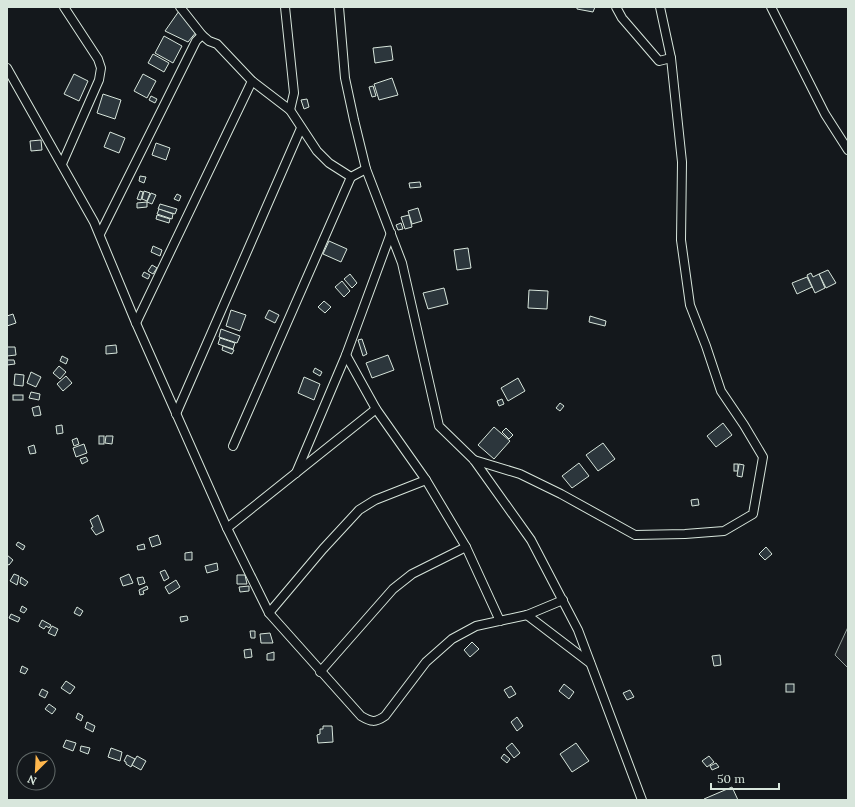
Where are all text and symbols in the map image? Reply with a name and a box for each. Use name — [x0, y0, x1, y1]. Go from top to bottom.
north arrow — [16, 751, 56, 791]
scale bar — [711, 765, 779, 791]
text: 50 m — [717, 771, 745, 786]
text: N — [25, 772, 39, 788]

